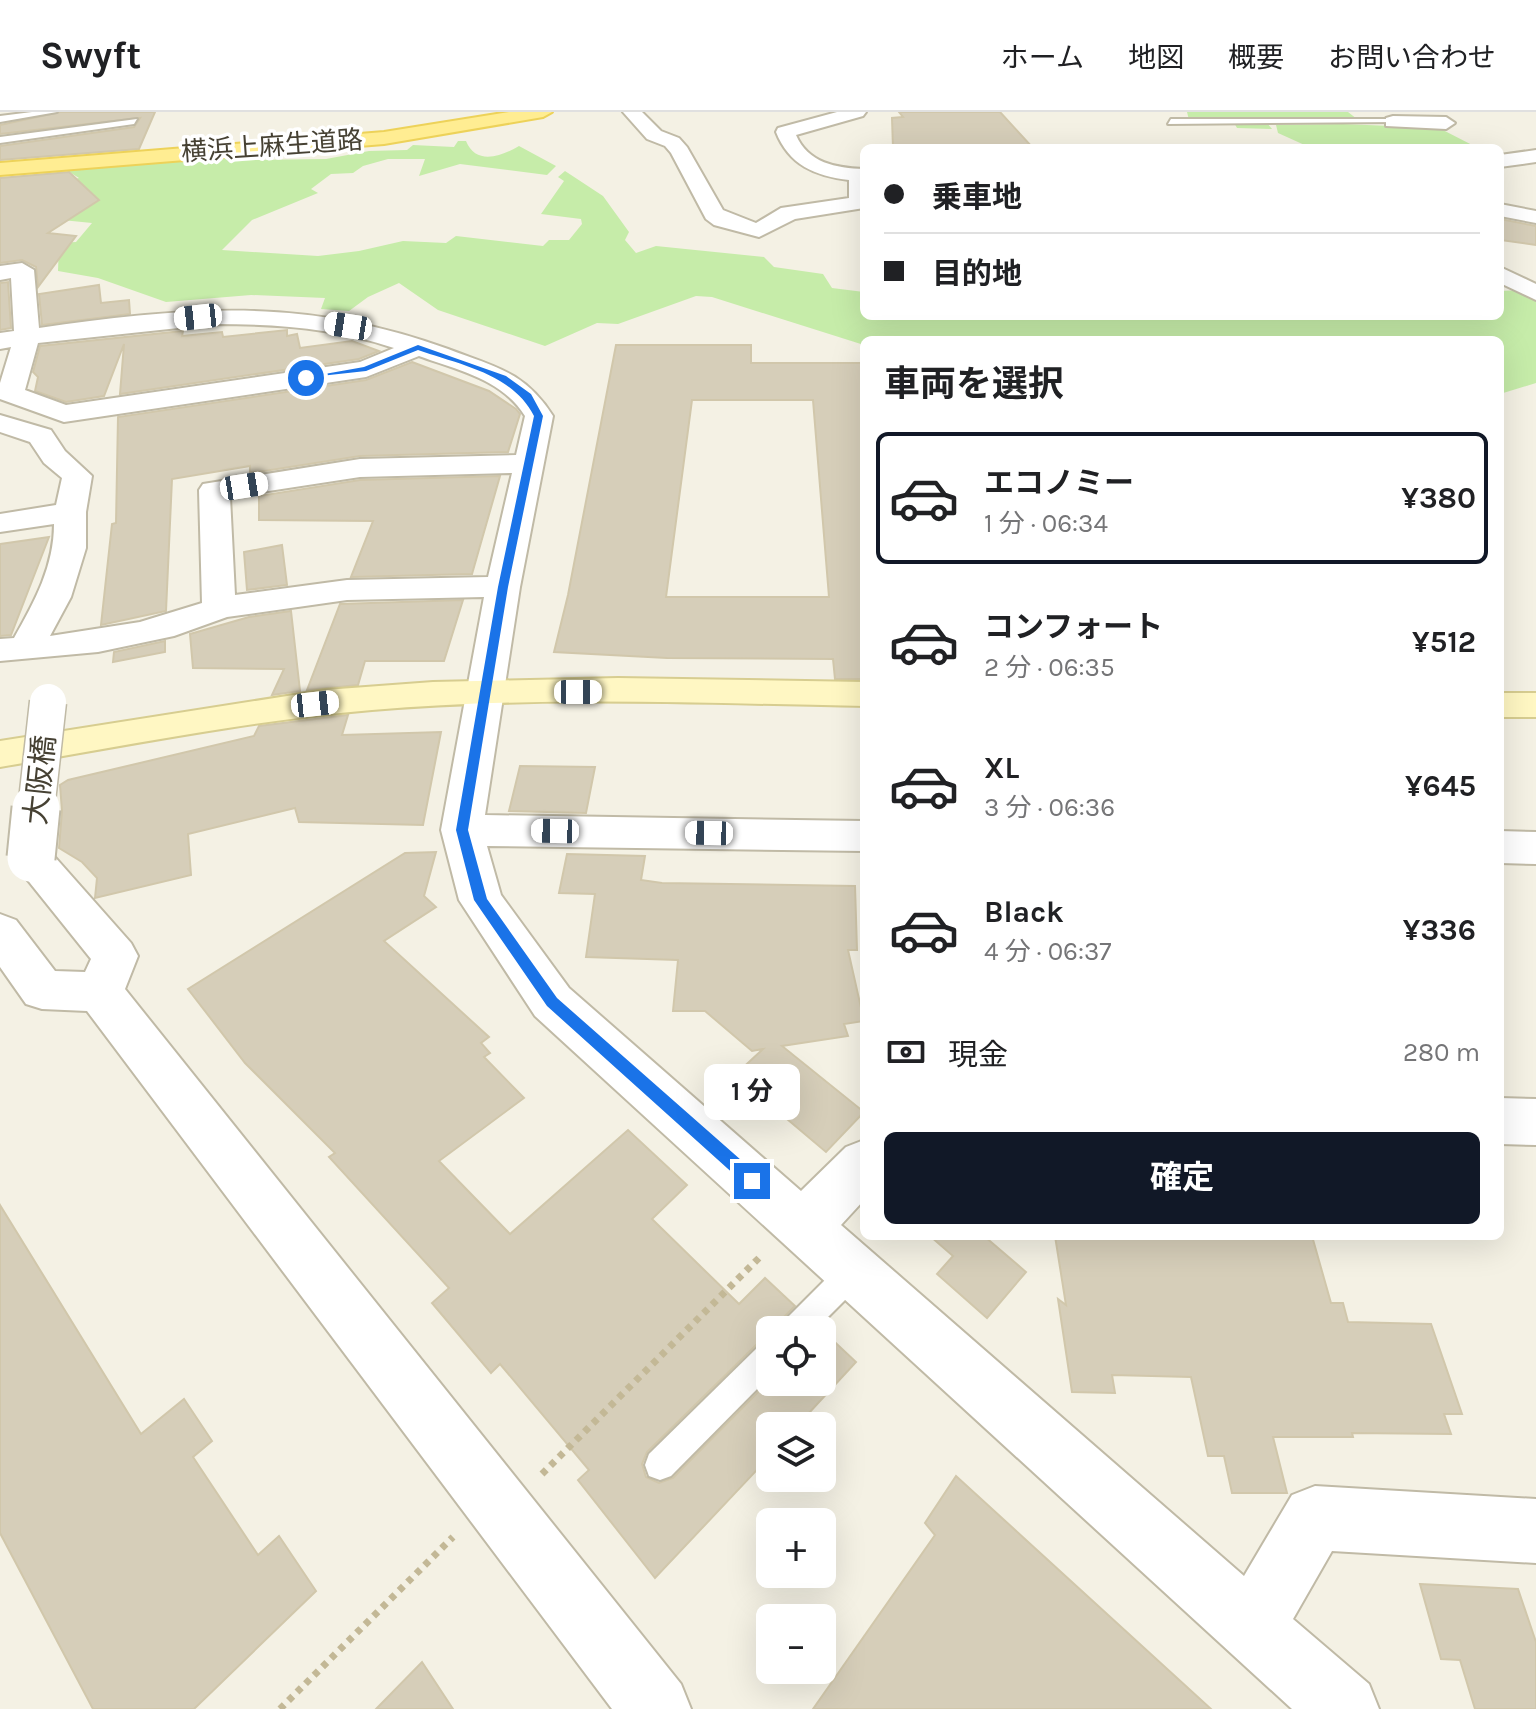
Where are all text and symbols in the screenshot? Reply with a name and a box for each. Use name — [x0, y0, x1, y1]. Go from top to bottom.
text: Swyft — [40, 33, 141, 78]
text: ホーム — [1001, 41, 1084, 74]
text: 地図 — [1128, 41, 1184, 74]
text: 概要 — [1228, 41, 1284, 74]
text: お問い合わせ — [1328, 41, 1496, 74]
street label: 横浜上麻生道路 — [180, 124, 364, 168]
text: 乗車地 — [932, 179, 1022, 215]
text: 目的地 — [932, 256, 1022, 292]
car — [173, 303, 223, 331]
car — [322, 310, 374, 342]
route start — [288, 360, 324, 396]
text: 車両を選択 — [884, 363, 1064, 405]
icon: car — [888, 462, 960, 534]
text: エコノミー — [984, 465, 1134, 501]
car — [218, 470, 270, 502]
text: ¥380 — [1401, 480, 1476, 516]
text: 1 分 · 06:34 — [984, 508, 1108, 539]
icon: car — [888, 606, 960, 678]
text: コンフォート — [984, 609, 1163, 645]
text: ¥512 — [1412, 624, 1476, 660]
text: 2 分 · 06:35 — [984, 652, 1115, 683]
car — [554, 680, 602, 704]
car — [290, 690, 340, 718]
street label: 大阪橋 — [17, 733, 63, 827]
icon: car — [888, 750, 960, 822]
text: XL — [984, 750, 1019, 786]
text: ¥645 — [1405, 768, 1476, 804]
text: 3 分 · 06:36 — [984, 792, 1115, 823]
car — [531, 819, 579, 843]
car — [685, 821, 733, 845]
icon: car — [888, 894, 960, 966]
text: Black — [984, 894, 1064, 930]
text: ¥336 — [1403, 912, 1476, 948]
text: 4 分 · 06:37 — [984, 936, 1112, 967]
icon: cash — [884, 1030, 928, 1074]
text: 現金 — [948, 1037, 1008, 1073]
text: 280 m — [1403, 1037, 1480, 1068]
callout: 1 分 — [704, 1065, 800, 1121]
text: 1 分 — [731, 1076, 773, 1107]
button: 確定 — [884, 1132, 1480, 1224]
route end — [734, 1163, 770, 1199]
map controls — [756, 1316, 836, 1684]
button: locate — [756, 1316, 836, 1396]
button: layers — [756, 1412, 836, 1492]
button: + — [756, 1508, 836, 1588]
button: − — [756, 1604, 836, 1684]

